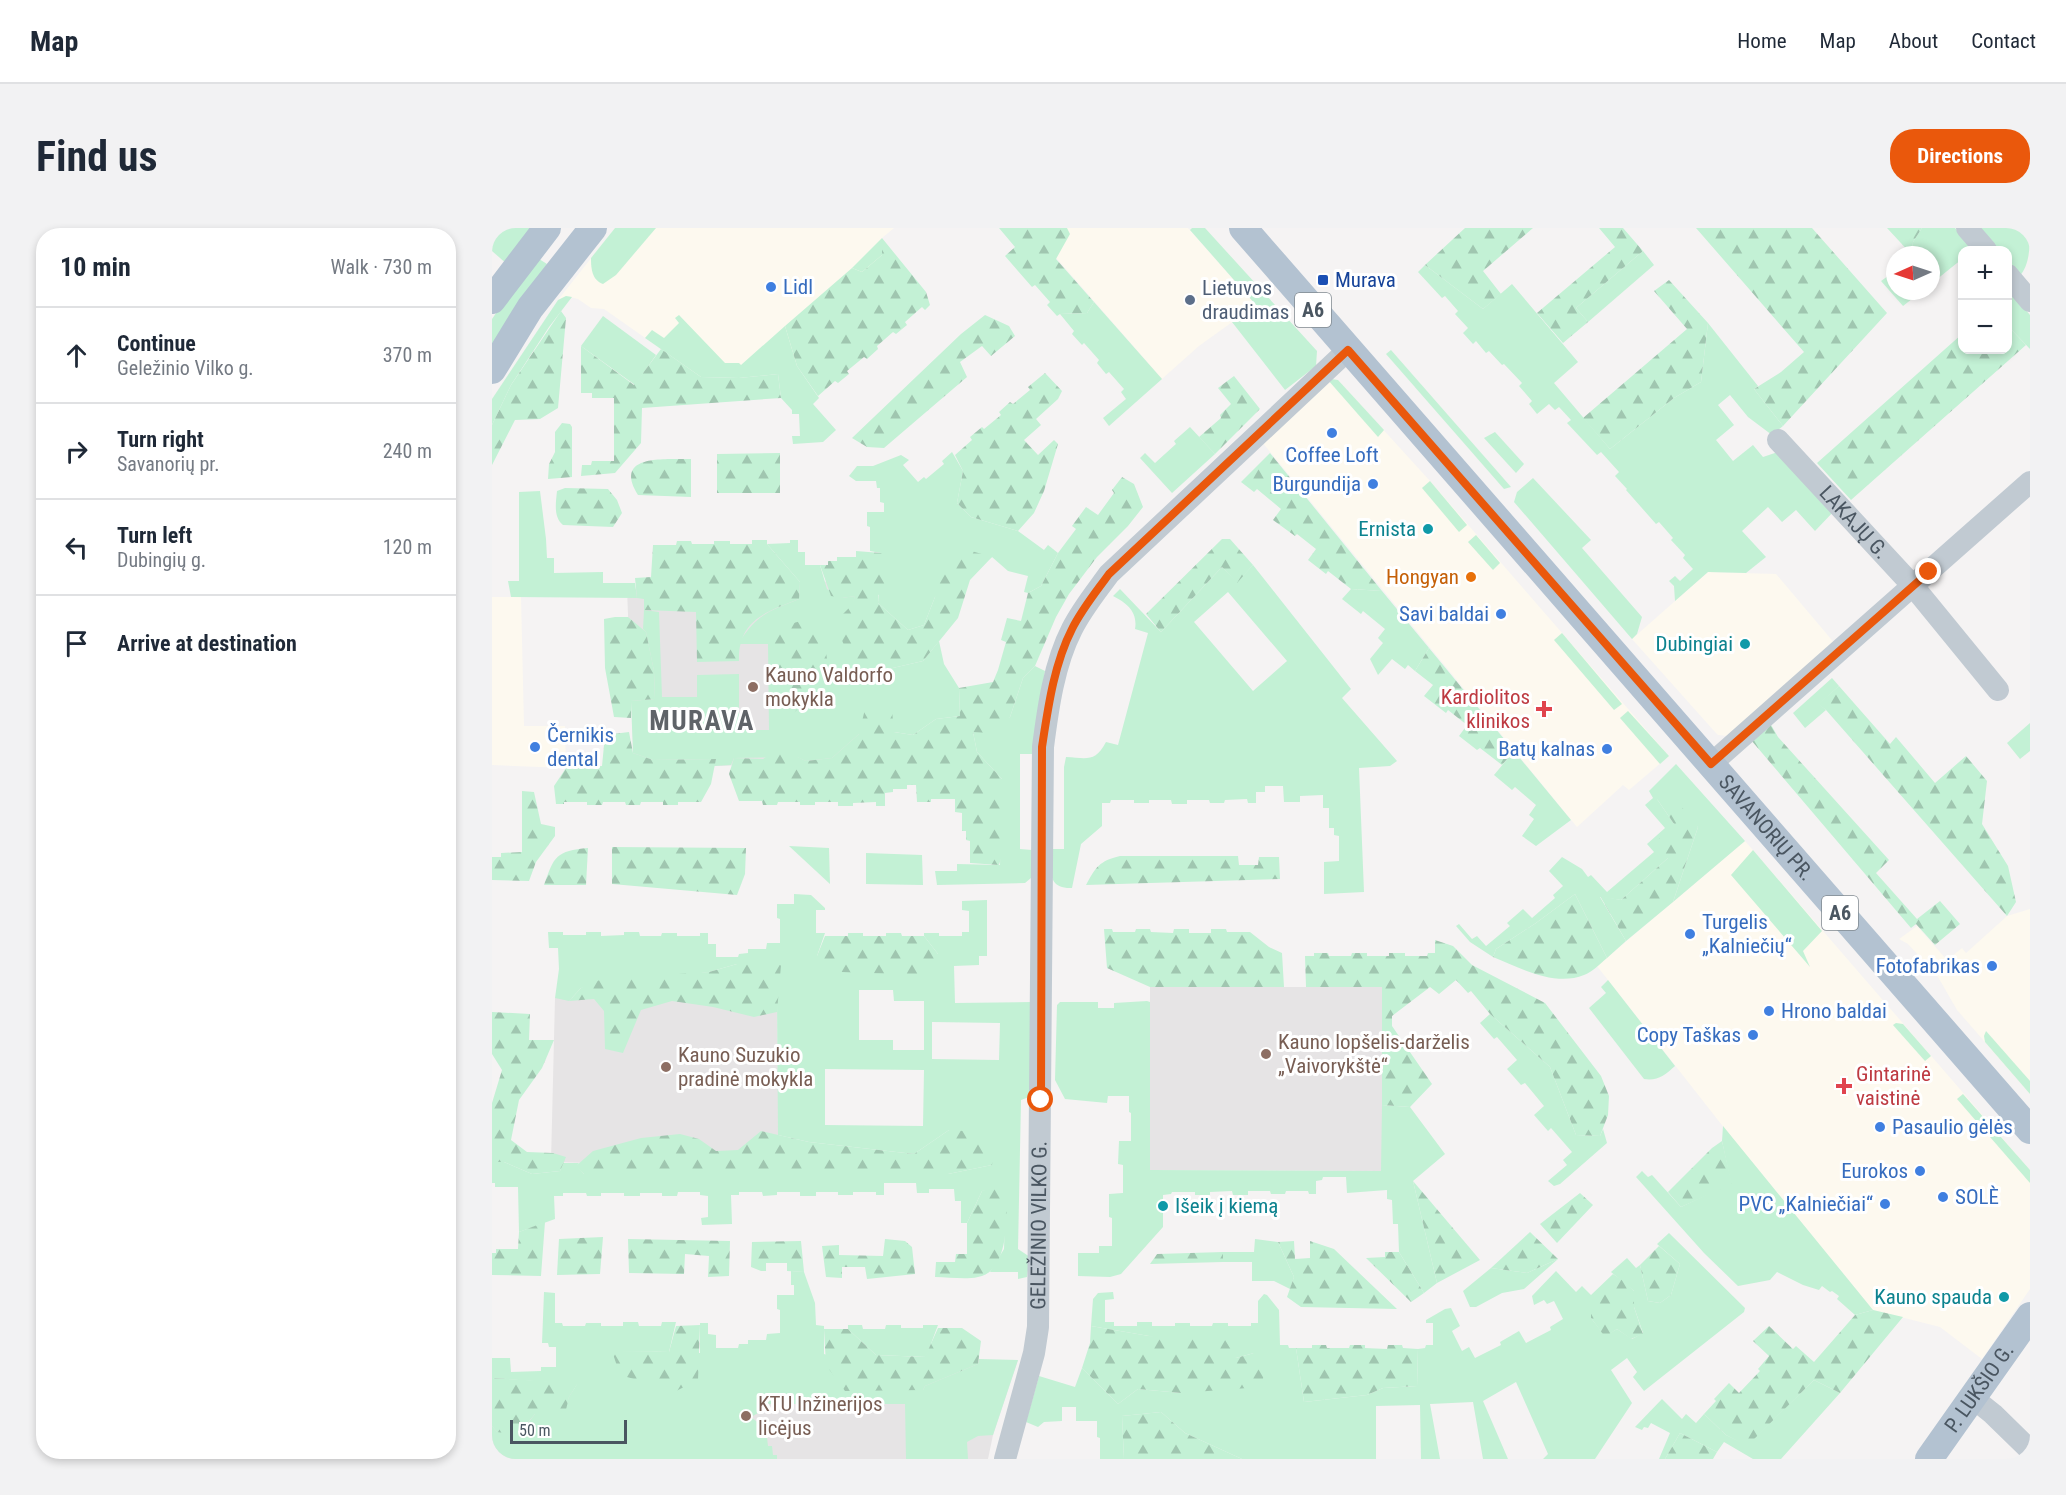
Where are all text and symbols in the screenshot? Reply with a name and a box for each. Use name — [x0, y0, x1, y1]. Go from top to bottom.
text: Map — [30, 25, 78, 58]
text: Home — [1737, 29, 1787, 53]
text: Map — [1820, 29, 1856, 53]
text: About — [1889, 29, 1938, 53]
text: Contact — [1971, 29, 2036, 53]
button: Directions — [1890, 129, 2030, 183]
text: Find us — [36, 132, 157, 181]
north arrow — [1886, 246, 1940, 300]
map controls — [1958, 246, 2012, 354]
button: + — [1958, 246, 2012, 300]
text: 10 min — [60, 252, 131, 282]
text: Walk · 730 m — [331, 255, 432, 279]
place label: Murava — [1335, 268, 1396, 292]
marker: Murava — [1316, 273, 1330, 287]
place label: Lidl — [783, 275, 813, 299]
place label: Lietuvos draudimas — [1202, 276, 1289, 324]
marker: Lidl — [764, 280, 778, 294]
marker: Lietuvos draudimas — [1183, 293, 1197, 307]
road number: A6 — [1295, 293, 1331, 327]
button: − — [1958, 300, 2012, 354]
text: Continue — [117, 331, 196, 356]
icon: ahead — [60, 339, 93, 372]
text: 370 m — [383, 343, 432, 367]
text: Geležinio Vilko g. — [117, 356, 254, 380]
marker: Coffee Loft — [1325, 426, 1339, 440]
text: Turn right — [117, 427, 204, 452]
icon: right — [60, 435, 93, 468]
text: 240 m — [383, 439, 432, 463]
place label: Coffee Loft — [1285, 443, 1379, 467]
text: Savanorių pr. — [117, 452, 220, 476]
place label: Burgundija — [1272, 472, 1361, 496]
marker: Burgundija — [1366, 477, 1380, 491]
street label: LAKAJŲ G. — [1814, 481, 1894, 564]
place label: Ernista — [1358, 517, 1416, 541]
marker: Ernista — [1421, 522, 1435, 536]
text: Turn left — [117, 523, 192, 548]
icon: left — [60, 531, 93, 564]
text: 120 m — [383, 535, 432, 559]
text: Dubingių g. — [117, 548, 206, 572]
route end — [1915, 558, 1941, 584]
place label: Hongyan — [1386, 565, 1459, 589]
marker: Hongyan — [1464, 570, 1478, 584]
place label: Savi baldai — [1399, 602, 1489, 626]
marker: Savi baldai — [1494, 607, 1508, 621]
icon: arrive — [60, 627, 93, 660]
text: Arrive at destination — [117, 631, 297, 656]
place label: Dubingiai — [1655, 632, 1733, 656]
marker: Dubingiai — [1738, 637, 1752, 651]
place label: Kauno Valdorfo mokykla — [765, 663, 893, 711]
marker: Kauno Valdorfo mokykla — [746, 680, 760, 694]
place label: Kardiolitos klinikos — [1441, 685, 1530, 733]
marker: Kardiolitos klinikos — [1535, 700, 1553, 718]
district label: MURAVA — [649, 705, 755, 737]
place label: Černikis dental — [547, 723, 614, 771]
place label: Batų kalnas — [1498, 737, 1595, 761]
marker: Černikis dental — [528, 740, 542, 754]
marker: Batų kalnas — [1600, 742, 1614, 756]
street label: SAVANORIŲ PR. — [1714, 770, 1819, 886]
road number: A6 — [1822, 896, 1858, 930]
place label: Turgelis „Kalniečių“ — [1702, 910, 1792, 958]
marker: Turgelis „Kalniečių“ — [1683, 927, 1697, 941]
place label: Fotofabrikas — [1876, 954, 1980, 978]
marker: Fotofabrikas — [1985, 959, 1999, 973]
place label: Hrono baldai — [1781, 999, 1887, 1023]
marker: Hrono baldai — [1762, 1004, 1776, 1018]
place label: Copy Taškas — [1637, 1023, 1741, 1047]
marker: Copy Taškas — [1746, 1028, 1760, 1042]
place label: Kauno lopšelis-darželis „Vaivorykštė“ — [1278, 1030, 1470, 1078]
place label: Kauno Suzukio pradinė mokykla — [678, 1043, 813, 1091]
marker: Kauno lopšelis-darželis „Vaivorykštė“ — [1259, 1047, 1273, 1061]
marker: Kauno Suzukio pradinė mokykla — [659, 1060, 673, 1074]
place label: Gintarinė vaistinė — [1856, 1062, 1931, 1110]
marker: Gintarinė vaistinė — [1837, 1079, 1851, 1093]
route start — [1027, 1086, 1053, 1112]
place label: Pasaulio gėlės — [1892, 1115, 2013, 1139]
marker: Pasaulio gėlės — [1873, 1120, 1887, 1134]
street label: GELEŽINIO VILKO G. — [1026, 1141, 1052, 1310]
place label: Eurokos — [1841, 1159, 1908, 1183]
marker: Eurokos — [1913, 1164, 1927, 1178]
place label: SOLÈ — [1955, 1185, 1999, 1209]
marker: SOLÈ — [1936, 1190, 1950, 1204]
place label: PVC „Kalniečiai“ — [1739, 1192, 1873, 1216]
place label: Išeik į kiemą — [1175, 1194, 1278, 1218]
marker: PVC „Kalniečiai“ — [1878, 1197, 1892, 1211]
marker: Išeik į kiemą — [1156, 1199, 1170, 1213]
place label: Kauno spauda — [1874, 1285, 1992, 1309]
marker: Kauno spauda — [1997, 1290, 2011, 1304]
street label: P. LUKŠIO G. — [1940, 1339, 2019, 1437]
place label: KTU Inžinerijos licėjus — [758, 1392, 883, 1440]
marker: KTU Inžinerijos licėjus — [739, 1409, 753, 1423]
scale bar — [510, 1417, 627, 1444]
text: 50 m — [519, 1421, 551, 1440]

